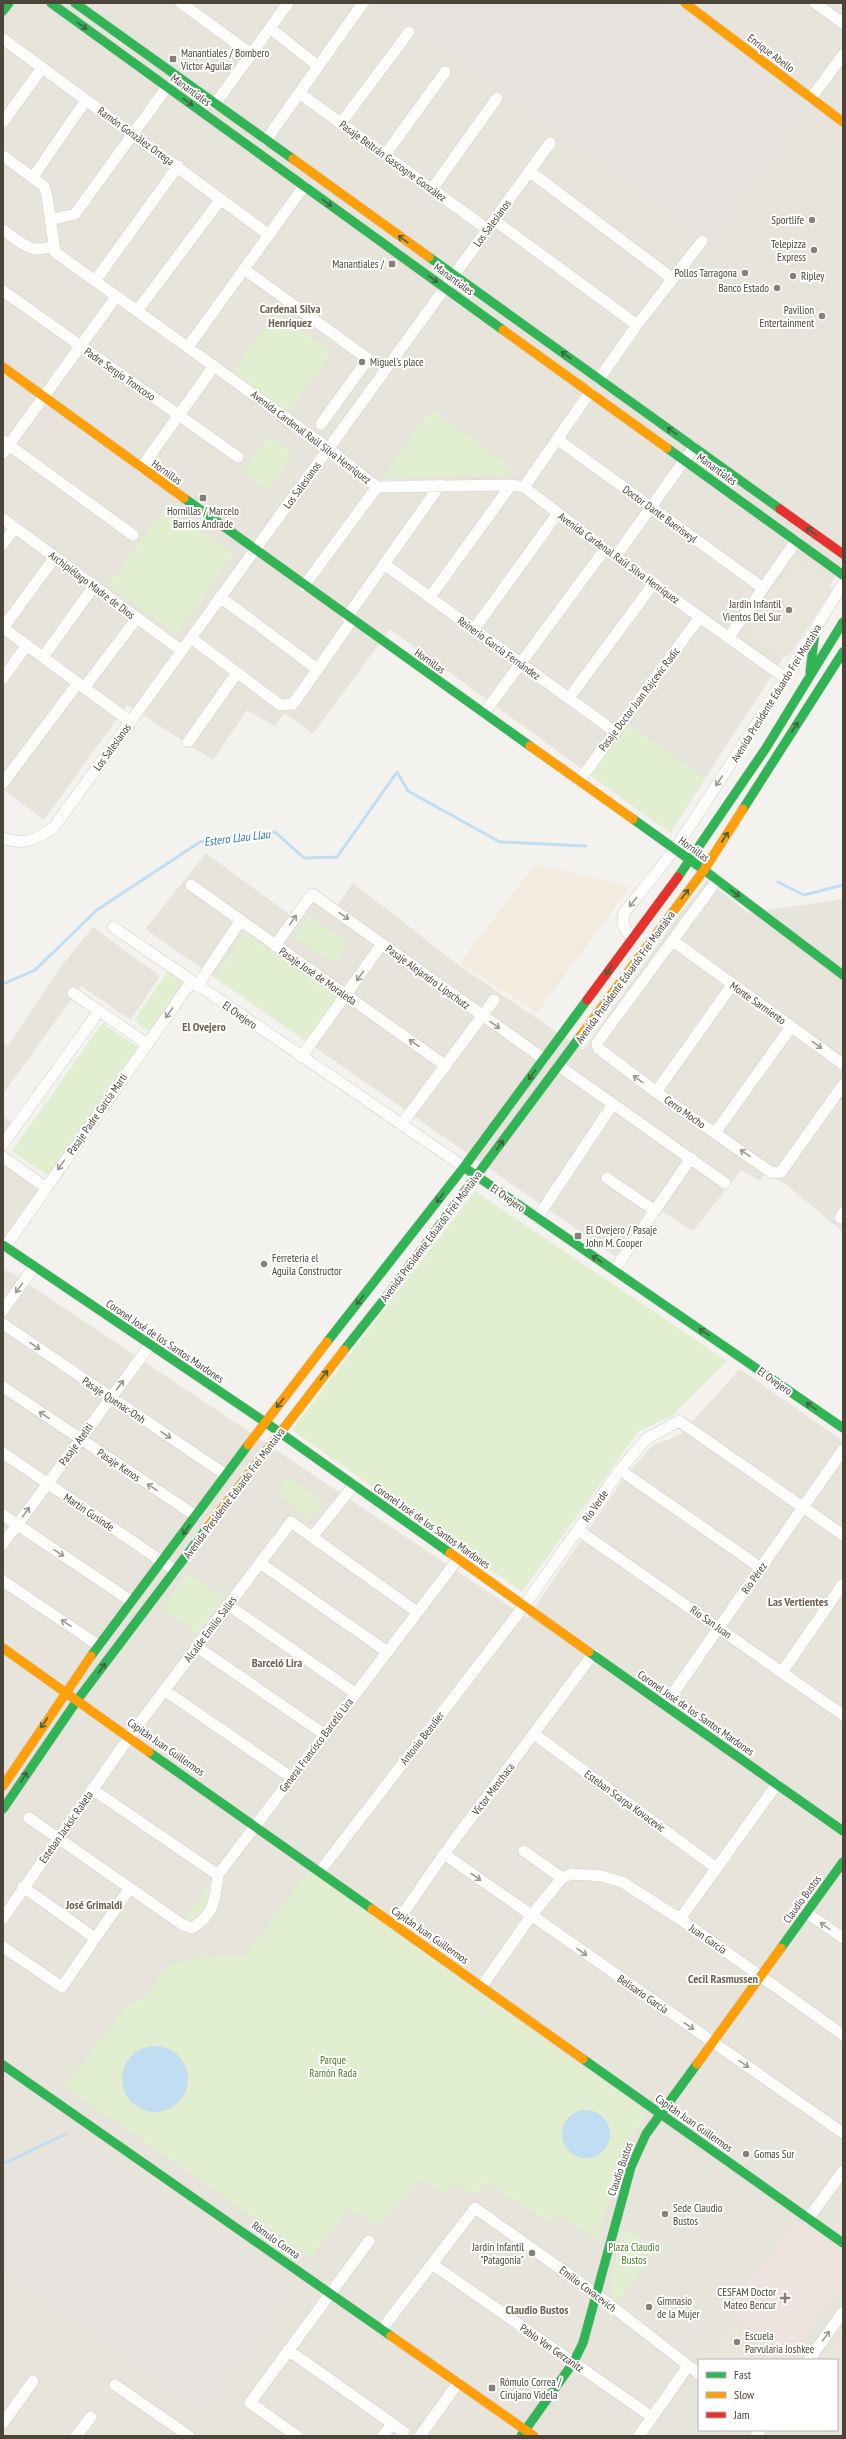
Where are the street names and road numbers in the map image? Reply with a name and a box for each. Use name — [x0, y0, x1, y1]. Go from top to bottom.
street label: Enrique Abello — [745, 31, 798, 75]
street label: Manantiales — [168, 71, 214, 109]
street label: Ramón González Ortega — [95, 104, 177, 168]
street label: Pasaje Beltrán Gascogne González — [337, 117, 449, 205]
street label: Los Salesianos — [470, 196, 514, 249]
street label: Manantiales — [431, 260, 477, 298]
street label: Padre Sergio Troncoso — [82, 344, 158, 404]
street label: Avenida Cardenal Raúl Silva Henríquez — [248, 387, 374, 487]
street label: Manantiales — [694, 450, 740, 488]
street label: Hornillas — [149, 456, 185, 488]
street label: Los Salesianos — [280, 458, 324, 511]
street label: Doctor Dante Baeriswyl — [620, 482, 700, 546]
street label: Avenida Cardenal Raúl Silva Henríquez — [556, 509, 682, 607]
street label: Archipiélago Madre de Dios — [46, 548, 138, 622]
street label: Reinerio García Fernández — [455, 613, 543, 683]
street label: Avenida Presidente Eduardo Frei Montalva — [728, 621, 824, 765]
street label: Pasaje Doctor Juan Rajcevic Radic — [595, 644, 683, 754]
street label: Hornillas — [412, 645, 448, 677]
street label: Los Salesianos — [90, 720, 134, 773]
street label: Hornillas — [676, 833, 712, 865]
street label: Avenida Presidente Eduardo Frei Montalva — [572, 908, 678, 1046]
street label: Pasaje Alejandro Lipschutz — [383, 942, 473, 1012]
street label: Pasaje José de Moraleda — [277, 944, 359, 1008]
street label: Monte Sarmiento — [727, 979, 789, 1028]
street label: El Ovejero — [220, 998, 260, 1032]
street label: Pasaje Padre García Marti — [64, 1071, 130, 1157]
street label: Cerro Mocho — [661, 1093, 709, 1132]
street label: Avenida Presidente Eduardo Frei Montalva — [377, 1168, 485, 1304]
street label: El Ovejero — [488, 1181, 528, 1215]
street label: Coronel José de los Santos Mardones — [103, 1296, 227, 1386]
street label: El Ovejero — [755, 1364, 795, 1398]
street label: Pasaje Quenac-Onh — [80, 1374, 148, 1426]
street label: Pasaje Ateliti — [56, 1420, 96, 1468]
street label: Avenida Presidente Eduardo Frei Montalva — [180, 1425, 288, 1561]
street label: Pasaje Kenos — [95, 1445, 144, 1485]
street label: Coronel José de los Santos Mardones — [371, 1480, 493, 1572]
street label: Río Verde — [579, 1487, 611, 1525]
street label: Martín Gusinde — [61, 1490, 117, 1534]
street label: Río Pérez — [738, 1559, 770, 1597]
street label: Alcalde Emilio Salles — [181, 1593, 240, 1665]
street label: Río San Juan — [687, 1603, 735, 1642]
street label: Coronel José de los Santos Mardones — [635, 1667, 757, 1759]
street label: General Francisco Barceló Lira — [276, 1695, 356, 1795]
street label: Antonio Beaulier — [397, 1709, 447, 1767]
street label: Capitán Juan Guillermos — [125, 1715, 207, 1779]
street label: Víctor Menchaca — [468, 1760, 517, 1819]
street label: Esteban Scarpa Kovacevic — [582, 1767, 668, 1835]
street label: Esteban Jacksic Rakela — [36, 1788, 96, 1866]
street label: Claudio Bustos — [780, 1872, 824, 1926]
street label: Capitán Juan Guillermos — [389, 1903, 471, 1967]
street label: Juan García — [686, 1920, 729, 1957]
street label: Belisario García — [615, 1971, 671, 2017]
street label: Capitán Juan Guillermos — [653, 2091, 735, 2155]
street label: Claudio Bustos — [604, 2140, 636, 2198]
street label: Rómulo Correa — [249, 2218, 303, 2262]
street label: Emilio Covacevich — [557, 2263, 619, 2315]
street label: Pablo Von Gerzanitz — [517, 2321, 587, 2375]

